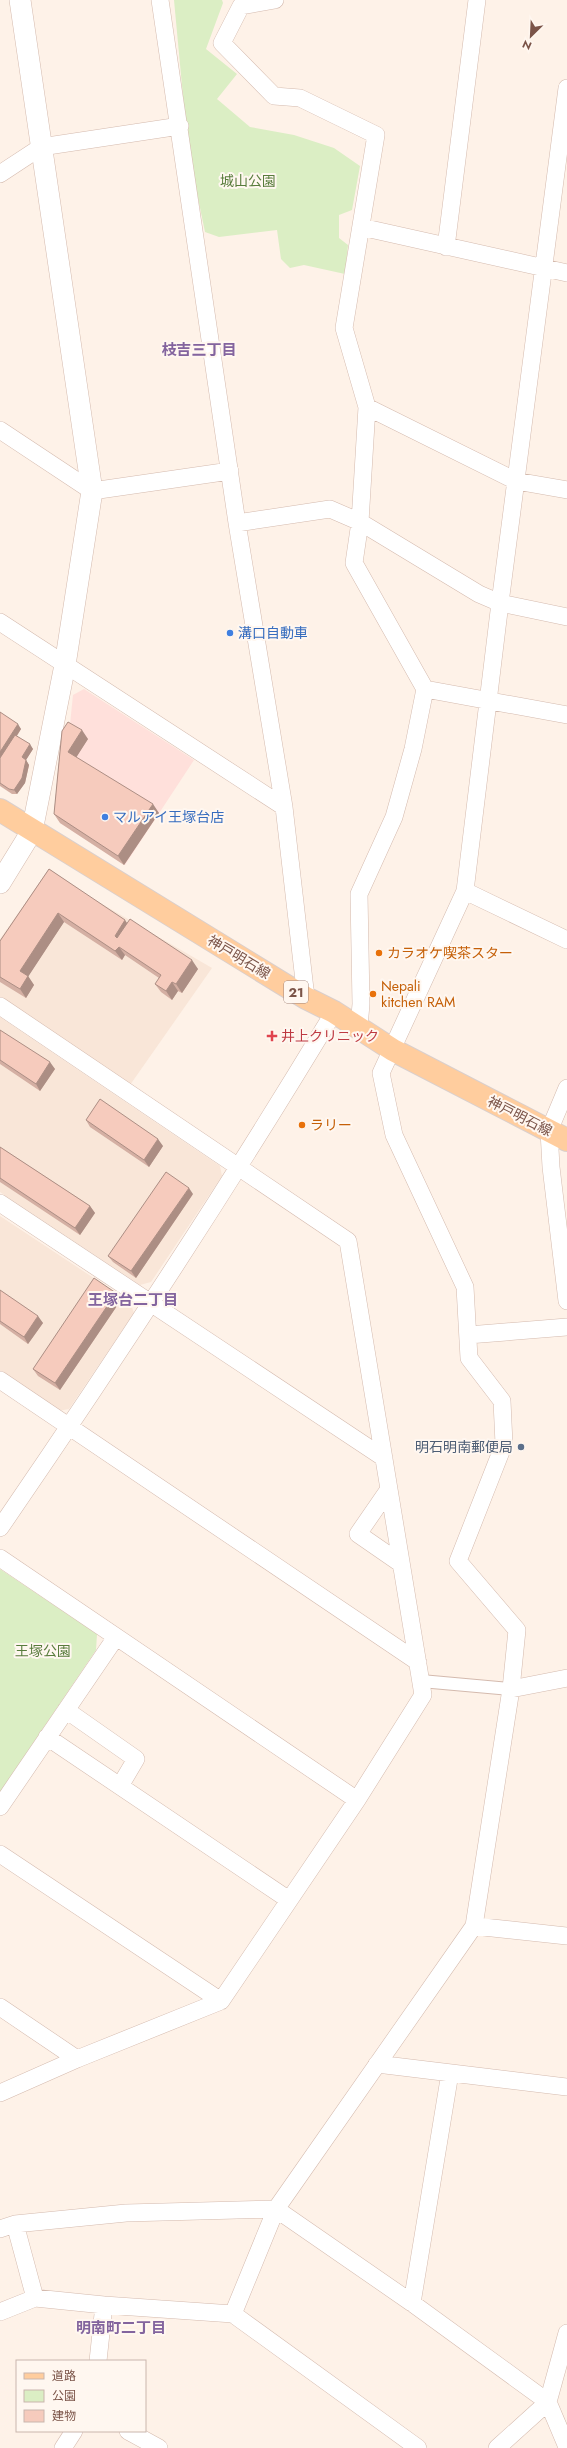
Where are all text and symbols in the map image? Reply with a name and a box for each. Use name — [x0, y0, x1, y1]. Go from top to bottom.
north arrow — [511, 16, 551, 56]
text: N — [520, 36, 534, 54]
park label: 城山公園 — [220, 171, 276, 191]
district label: 枝吉三丁目 — [161, 339, 237, 361]
place label: 溝口自動車 — [238, 623, 308, 643]
marker: 溝口自動車 — [225, 628, 235, 638]
place label: マルアイ王塚台店 — [113, 807, 224, 827]
marker: マルアイ王塚台店 — [100, 812, 110, 822]
street label: 神戸明石線 — [204, 930, 274, 984]
place label: カラオケ喫茶スター — [387, 943, 513, 963]
marker: カラオケ喫茶スター — [374, 948, 384, 958]
place label: Nepali kitchen RAM — [381, 976, 455, 1012]
road number: 21 — [284, 981, 308, 1003]
marker: Nepali kitchen RAM — [368, 989, 378, 999]
place label: 井上クリニック — [281, 1026, 379, 1046]
marker: 井上クリニック — [266, 1030, 278, 1042]
street label: 神戸明石線 — [484, 1091, 556, 1141]
place label: ラリー — [310, 1115, 352, 1135]
marker: ラリー — [297, 1120, 307, 1130]
district label: 王塚台二丁目 — [88, 1289, 178, 1311]
place label: 明石明南郵便局 — [415, 1437, 513, 1457]
marker: 明石明南郵便局 — [516, 1442, 526, 1452]
park label: 王塚公園 — [15, 1641, 71, 1661]
district label: 明南町二丁目 — [76, 2317, 166, 2339]
legend — [16, 2360, 146, 2432]
text: 道路 — [52, 2367, 76, 2385]
text: 公園 — [52, 2387, 76, 2405]
text: 建物 — [52, 2407, 76, 2425]

